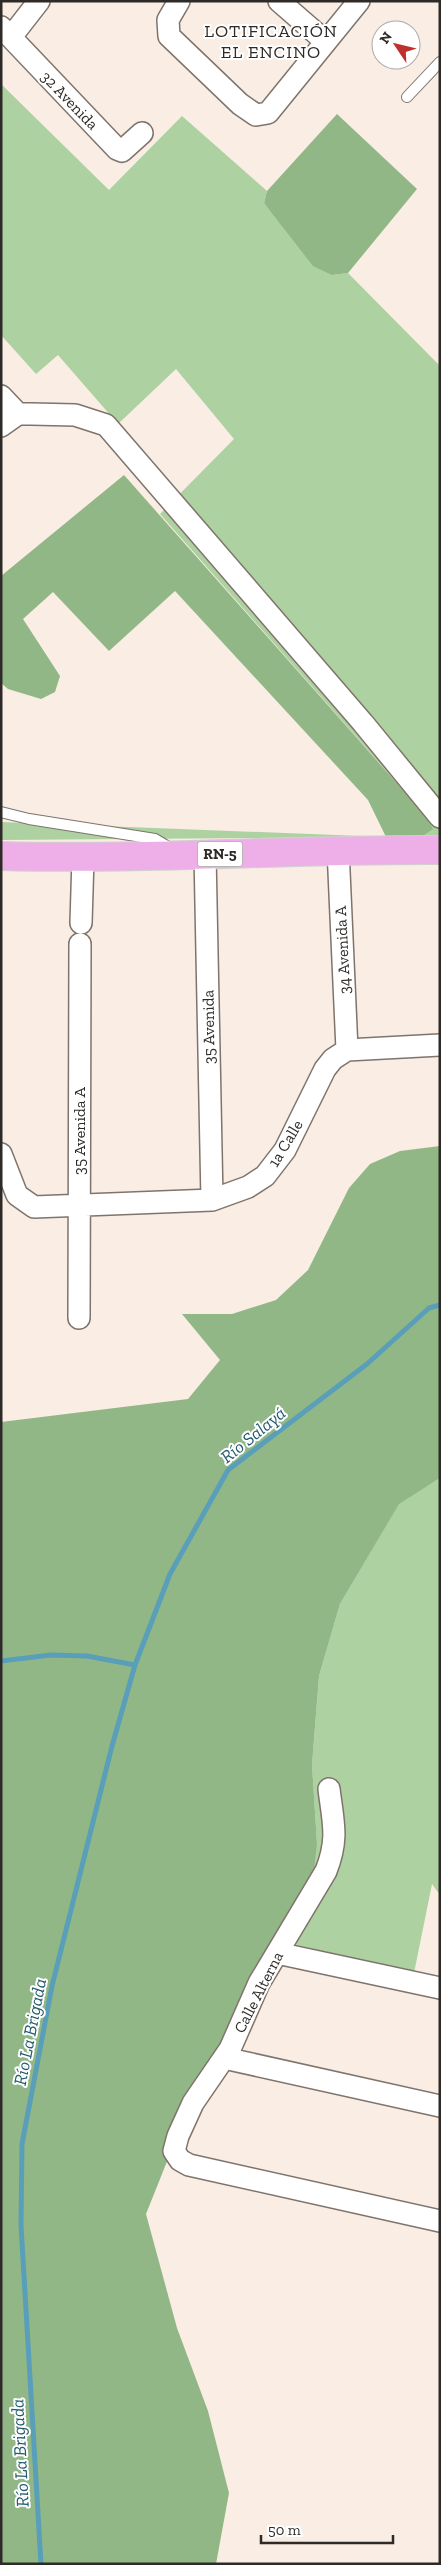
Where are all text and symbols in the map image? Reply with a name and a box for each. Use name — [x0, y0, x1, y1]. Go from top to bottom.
district label: LOTIFICACIÓN EL ENCINO — [204, 20, 338, 63]
north arrow — [371, 20, 421, 70]
text: N — [376, 28, 396, 47]
street label: 32 Avenida — [37, 67, 103, 134]
road number: RN-5 — [198, 842, 242, 866]
street label: 34 Avenida A — [331, 905, 354, 995]
street label: 35 Avenida — [198, 989, 219, 1064]
street label: 35 Avenida A — [70, 1086, 89, 1175]
street label: 1a Calle — [264, 1116, 307, 1170]
water label: Río Salayá — [216, 1402, 290, 1468]
street label: Calle Alterna — [230, 1948, 287, 2036]
water label: Río La Brigada — [9, 1977, 51, 2087]
water label: Río La Brigada — [6, 2398, 34, 2508]
scale bar — [261, 2512, 394, 2544]
text: 50 m — [268, 2521, 301, 2539]

